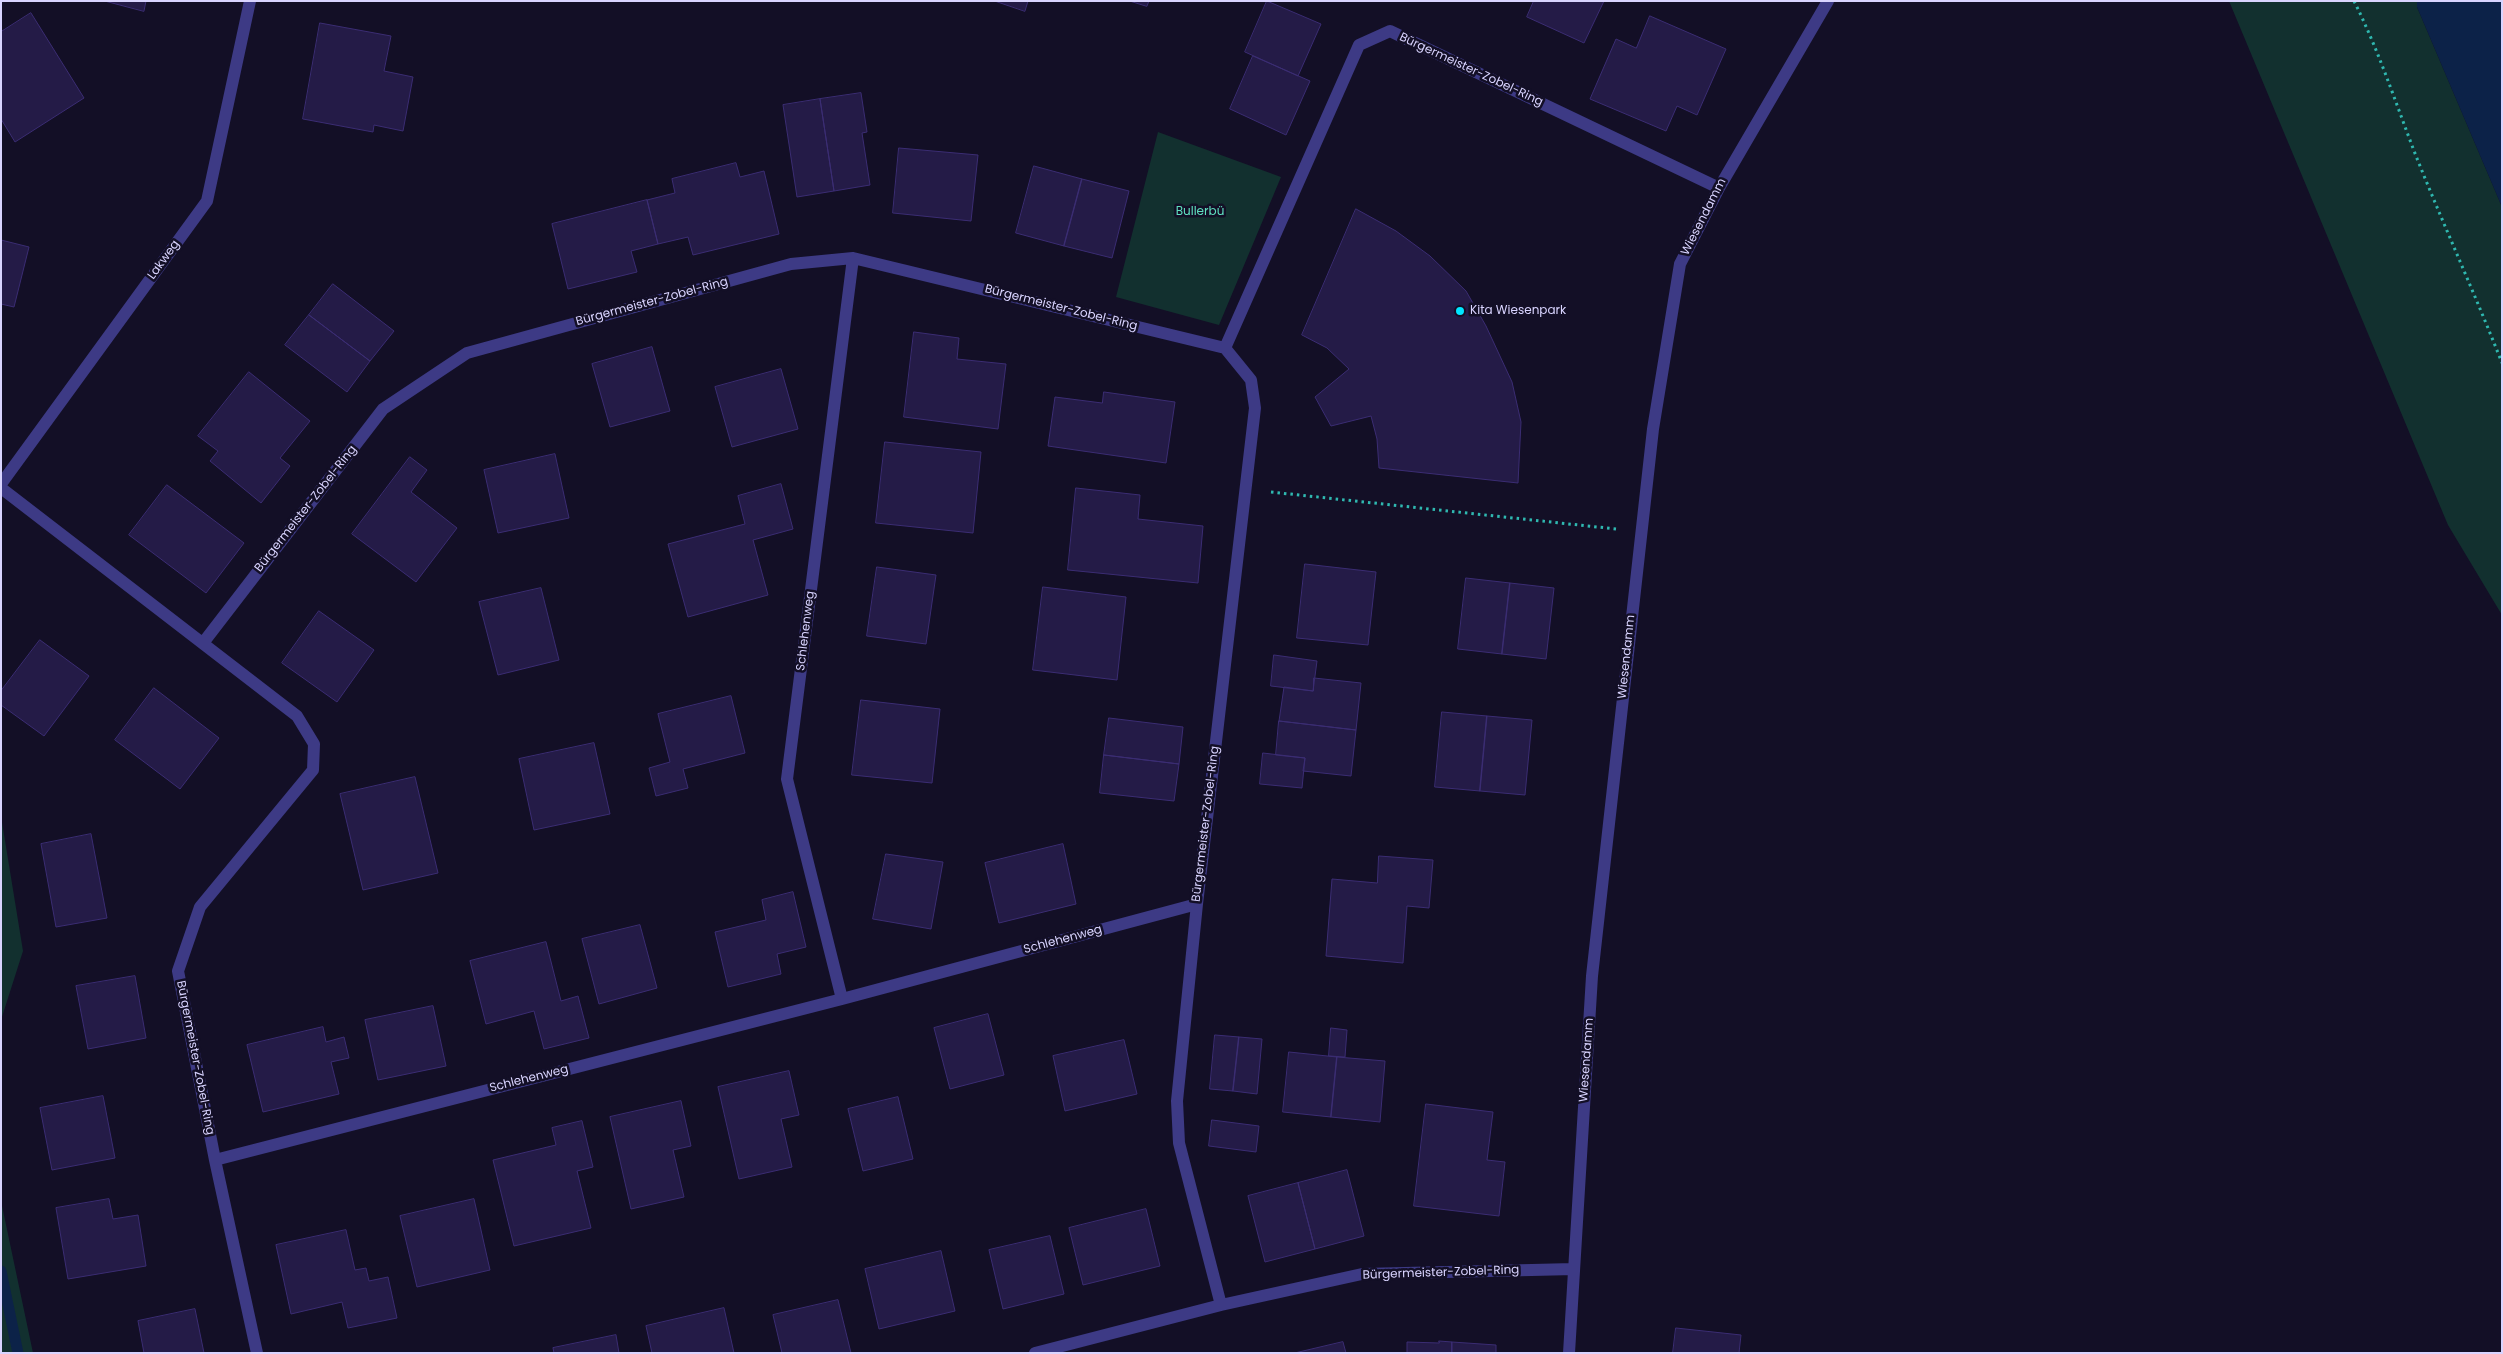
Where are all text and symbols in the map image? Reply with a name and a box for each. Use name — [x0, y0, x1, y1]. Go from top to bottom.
street label: Bürgermeister-Zobel-Ring — [1397, 30, 1545, 110]
street label: Wiesendamm — [1678, 176, 1730, 258]
park label: Bullerbü — [1176, 205, 1224, 219]
street label: Lakweg — [145, 238, 183, 282]
street label: Bürgermeister-Zobel-Ring — [574, 275, 730, 329]
street label: Bürgermeister-Zobel-Ring — [983, 282, 1139, 334]
place label: Kita Wiesenpark — [1470, 304, 1566, 318]
marker: Kita Wiesenpark — [1454, 305, 1466, 317]
street label: Bürgermeister-Zobel-Ring — [252, 443, 360, 575]
street label: Schlehenweg — [794, 590, 818, 672]
street label: Wiesendamm — [1615, 614, 1639, 700]
street label: Bürgermeister-Zobel-Ring — [1189, 745, 1223, 903]
street label: Schlehenweg — [1022, 923, 1104, 957]
street label: Bürgermeister-Zobel-Ring — [173, 980, 217, 1136]
street label: Wiesendamm — [1577, 1017, 1597, 1103]
street label: Schlehenweg — [488, 1062, 570, 1096]
street label: Bürgermeister-Zobel-Ring — [1362, 1263, 1520, 1283]

